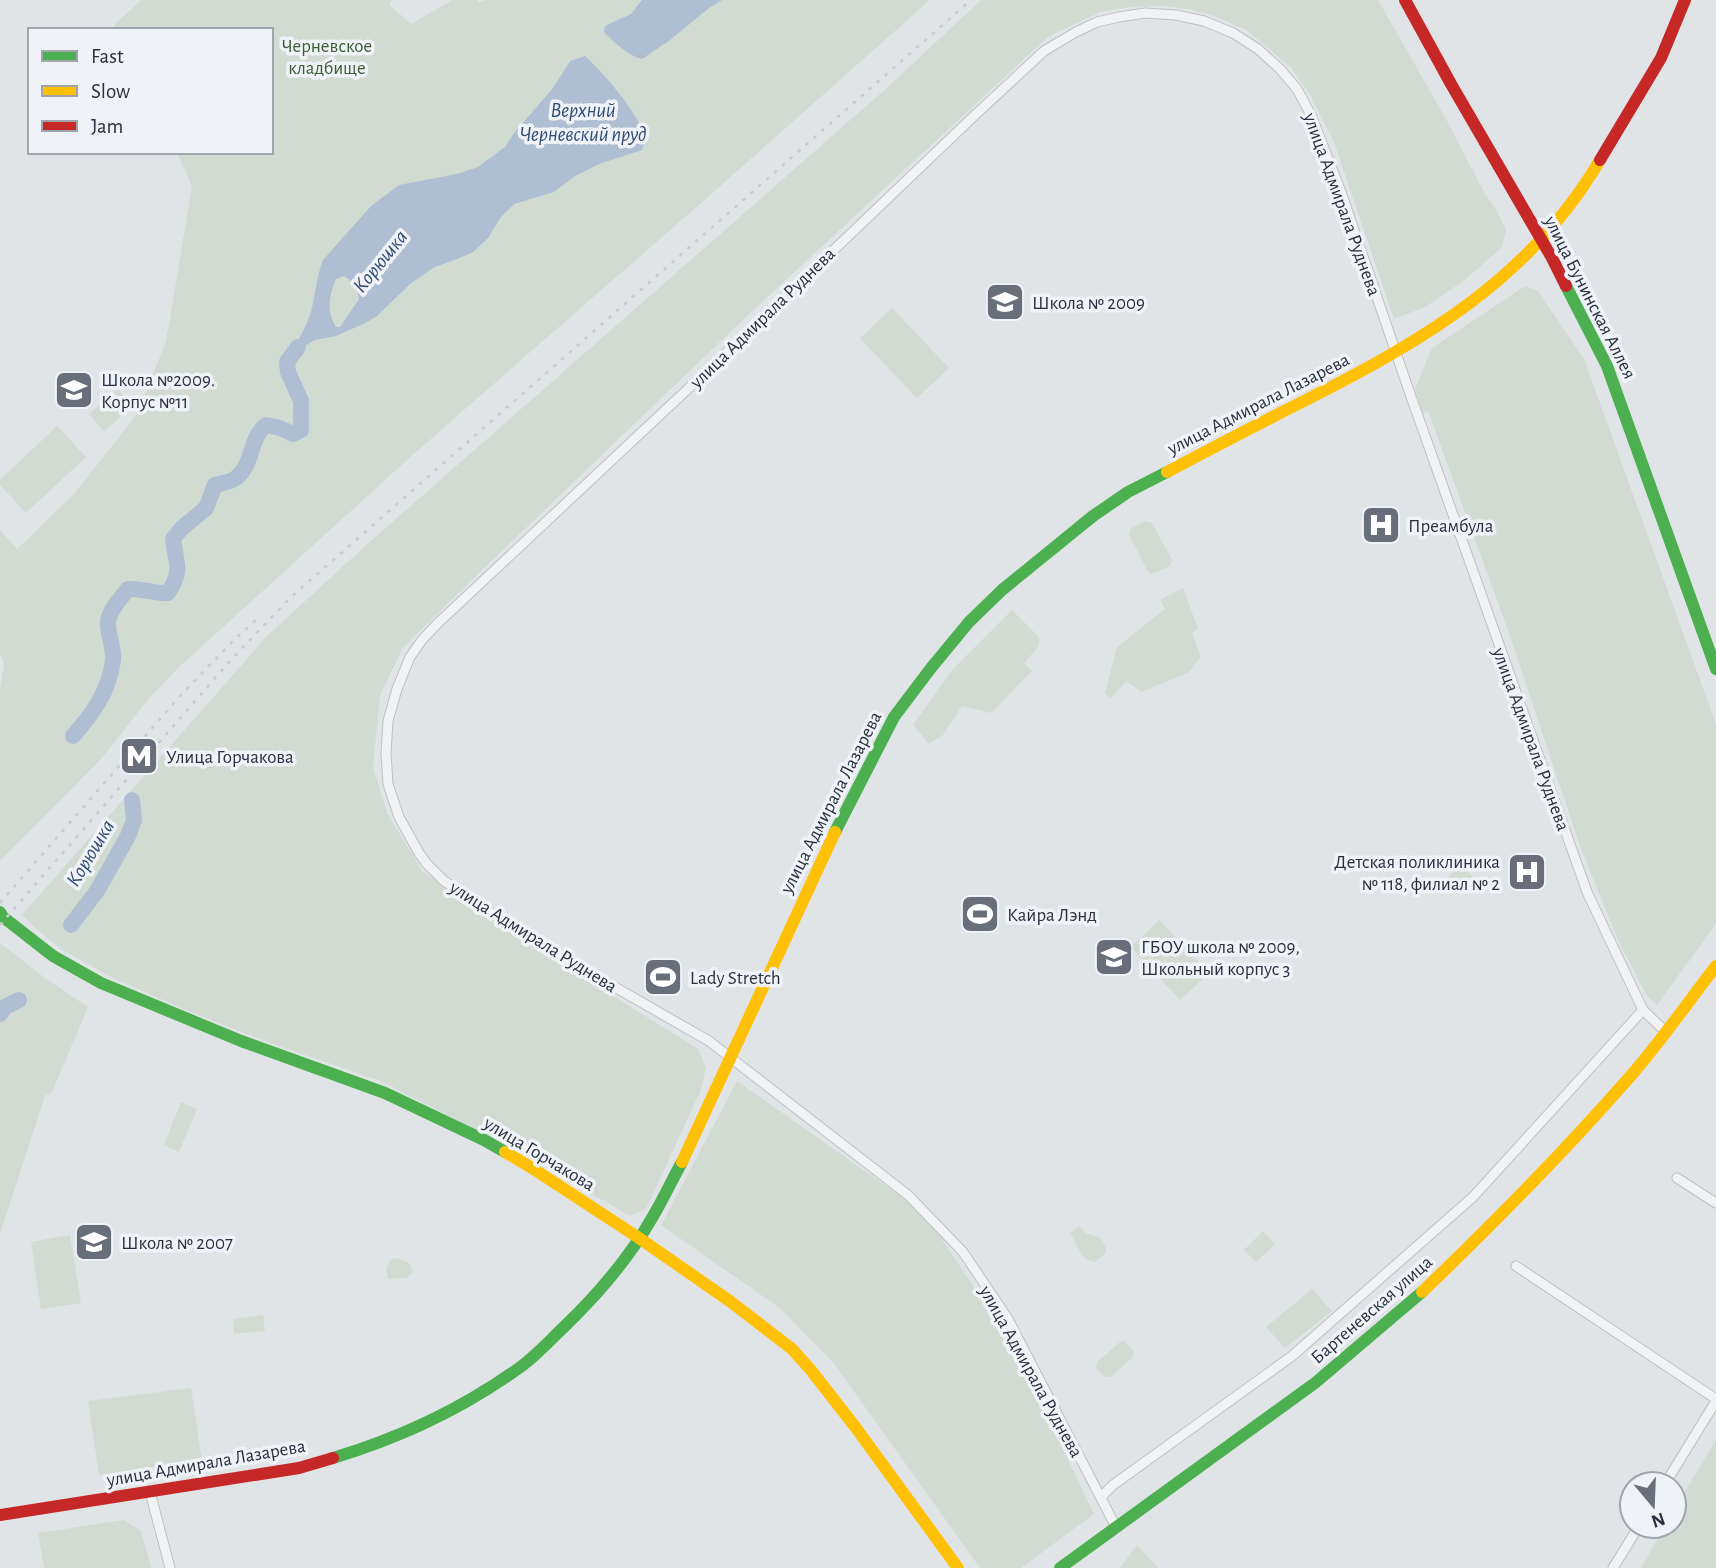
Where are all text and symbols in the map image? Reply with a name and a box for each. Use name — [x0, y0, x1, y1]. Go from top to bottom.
legend — [28, 28, 273, 154]
park label: Черневское кладбище — [282, 37, 372, 78]
text: Fast — [91, 46, 124, 67]
text: Slow — [91, 81, 130, 102]
water label: Верхний Черневский пруд — [519, 100, 647, 146]
street label: улица Адмирала Руднева — [1299, 110, 1384, 299]
text: Jam — [91, 116, 123, 137]
street label: улица Бунинская Аллея — [1540, 212, 1639, 382]
water label: Корюшка — [349, 226, 412, 297]
street label: улица Адмирала Руднева — [686, 244, 839, 393]
school or university icon: Школа № 2009 — [984, 281, 1026, 323]
place label: Школа № 2009 — [1032, 294, 1145, 313]
street label: улица Адмирала Лазарева — [1164, 350, 1353, 459]
school or university icon: Школа №2009. Корпус №11 — [53, 369, 95, 411]
place label: Школа №2009. Корпус №11 — [101, 371, 215, 412]
hospital icon: Преамбула — [1360, 504, 1402, 546]
place label: Преамбула — [1408, 517, 1494, 536]
street label: улица Адмирала Руднева — [1488, 645, 1573, 834]
street label: улица Адмирала Лазарева — [777, 708, 886, 898]
metro station icon: Улица Горчакова — [118, 735, 160, 777]
place label: Улица Горчакова — [166, 748, 294, 767]
water label: Корюшка — [63, 816, 119, 891]
hospital icon: Детская поликлиника № 118, филиал № 2 — [1506, 851, 1548, 893]
place label: Детская поликлиника № 118, филиал № 2 — [1334, 853, 1500, 894]
street label: улица Адмирала Руднева — [445, 877, 620, 997]
sports icon: Кайра Лэнд — [959, 893, 1001, 935]
place label: Кайра Лэнд — [1007, 906, 1097, 925]
school or university icon: ГБОУ школа № 2009, Школьный корпус 3 — [1093, 936, 1135, 978]
place label: ГБОУ школа № 2009, Школьный корпус 3 — [1141, 938, 1300, 979]
sports icon: Lady Stretch — [642, 956, 684, 998]
place label: Lady Stretch — [690, 969, 781, 988]
street label: улица Горчакова — [480, 1113, 598, 1195]
school or university icon: Школа № 2007 — [73, 1221, 115, 1263]
place label: Школа № 2007 — [121, 1234, 233, 1253]
street label: Бартеневская улица — [1308, 1252, 1436, 1368]
street label: улица Адмирала Руднева — [975, 1282, 1086, 1461]
street label: улица Адмирала Лазарева — [105, 1437, 307, 1490]
north arrow — [1618, 1470, 1688, 1540]
text: N — [1649, 1509, 1667, 1531]

